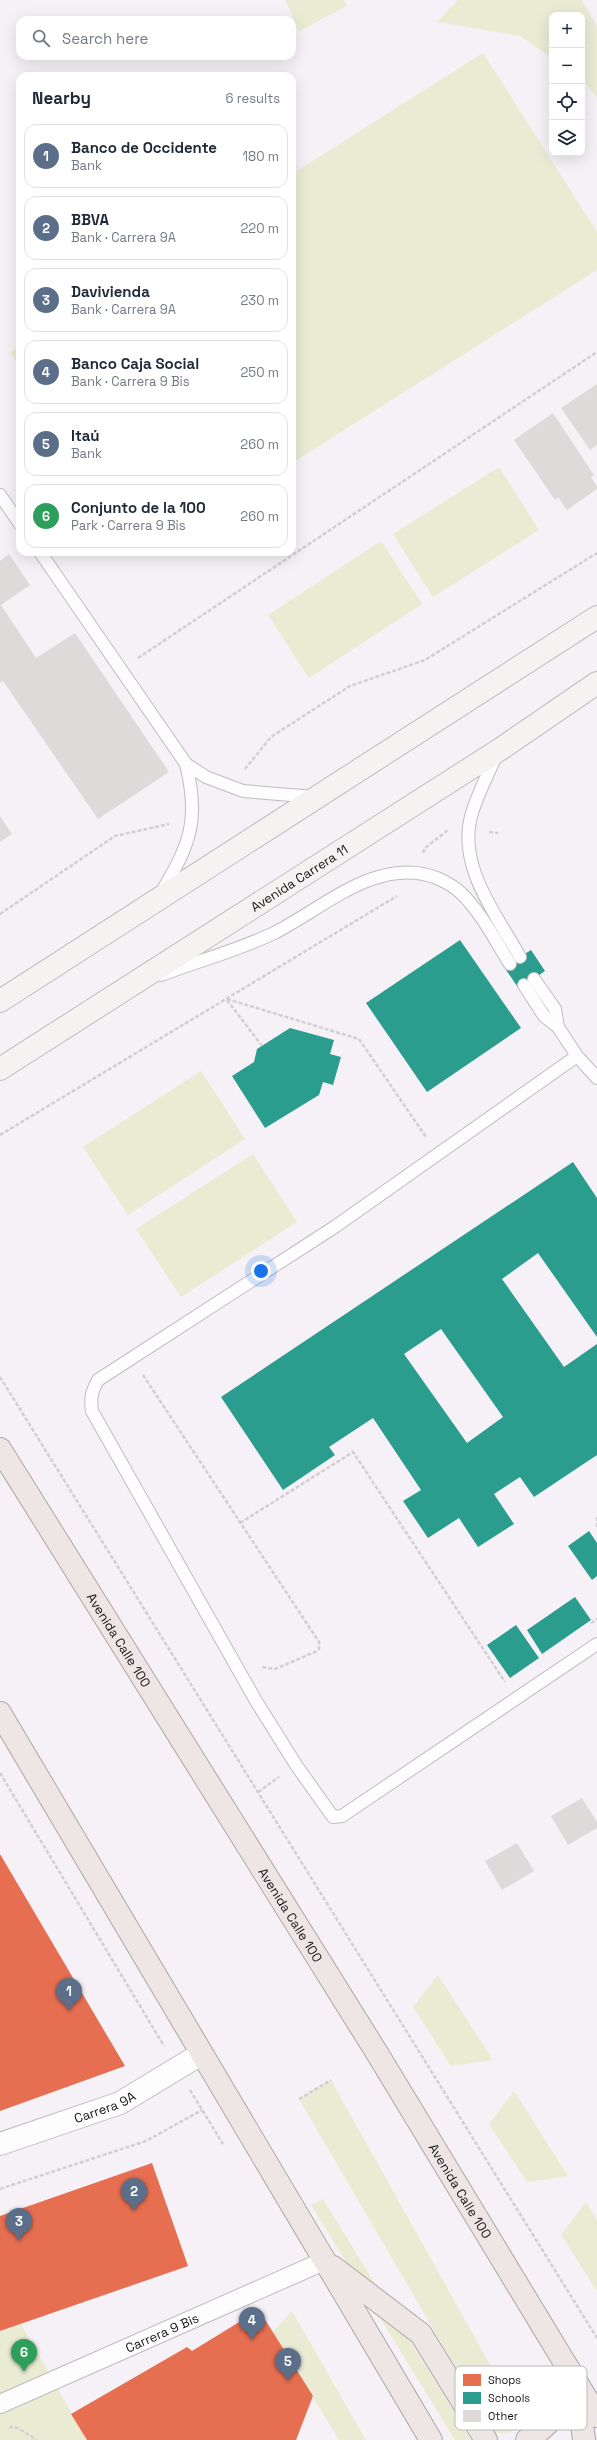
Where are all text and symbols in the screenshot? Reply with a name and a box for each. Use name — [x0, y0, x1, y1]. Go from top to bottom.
map controls — [549, 12, 585, 156]
button: + — [549, 12, 585, 48]
search box — [16, 16, 296, 60]
icon: search — [30, 27, 52, 49]
text: Search here — [62, 29, 148, 48]
button: − — [549, 48, 585, 84]
button: locate — [549, 84, 585, 120]
text: Nearby — [32, 87, 91, 109]
text: 6 results — [226, 90, 280, 107]
button: layers — [549, 120, 585, 156]
text: Banco de Occidente — [71, 138, 217, 157]
text: 1 — [43, 148, 49, 165]
text: 180 m — [243, 148, 279, 165]
text: Bank — [71, 157, 102, 174]
text: BBVA — [71, 210, 109, 229]
text: 2 — [42, 220, 50, 237]
text: 220 m — [240, 220, 279, 237]
text: Bank · Carrera 9A — [71, 229, 176, 246]
text: Davivienda — [71, 282, 150, 301]
text: 3 — [42, 292, 50, 309]
text: 230 m — [241, 292, 279, 309]
text: Bank · Carrera 9A — [71, 301, 176, 318]
text: Banco Caja Social — [71, 354, 199, 373]
text: 4 — [42, 364, 50, 381]
text: 250 m — [241, 364, 279, 381]
text: Bank · Carrera 9 Bis — [71, 373, 190, 390]
text: Itaú — [71, 426, 100, 445]
text: 5 — [42, 436, 50, 453]
text: 260 m — [240, 436, 279, 453]
text: Bank — [71, 445, 102, 462]
text: Conjunto de la 100 — [71, 498, 206, 517]
text: 6 — [42, 508, 50, 525]
text: 260 m — [240, 508, 279, 525]
text: Park · Carrera 9 Bis — [71, 517, 186, 534]
street label: Avenida Carrera 11 — [247, 840, 351, 915]
your location — [251, 1261, 271, 1281]
street label: Avenida Calle 100 — [83, 1589, 155, 1690]
street label: Avenida Calle 100 — [255, 1864, 327, 1965]
pin: 1 — [56, 1978, 82, 2011]
street label: Carrera 9A — [72, 2087, 139, 2127]
street label: Avenida Calle 100 — [425, 2140, 496, 2241]
pin: 2 — [121, 2178, 147, 2211]
pin: 3 — [6, 2208, 32, 2241]
pin: 4 — [239, 2307, 265, 2340]
street label: Carrera 9 Bis — [123, 2309, 201, 2356]
pin: 6 — [11, 2339, 37, 2372]
pin: 5 — [275, 2348, 301, 2381]
legend — [455, 2366, 587, 2430]
text: Shops — [488, 2373, 521, 2387]
text: Schools — [488, 2391, 530, 2405]
text: Other — [488, 2409, 518, 2423]

